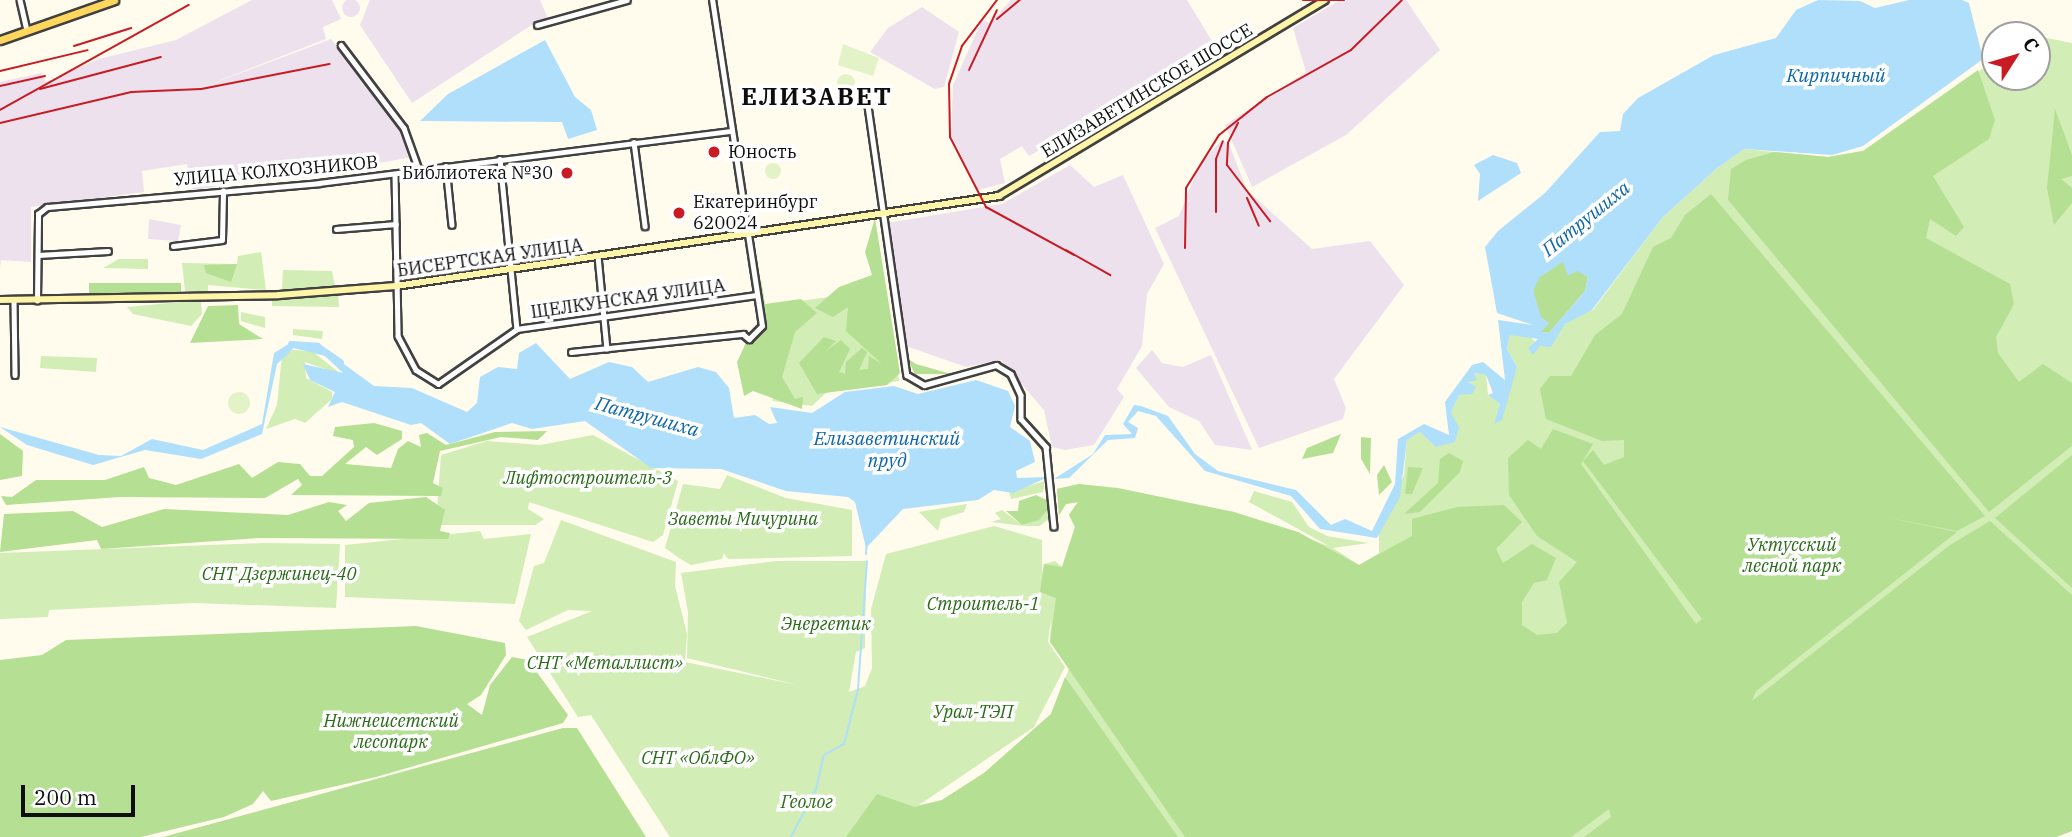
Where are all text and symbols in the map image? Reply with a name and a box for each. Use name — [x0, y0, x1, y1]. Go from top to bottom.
street label: ЕЛИЗАВЕТИНСКОЕ ШОССЕ — [1037, 19, 1257, 163]
north arrow — [1981, 21, 2051, 91]
text: С — [2018, 32, 2045, 57]
water label: Кирпичный — [1786, 65, 1886, 87]
district label: ЕЛИЗАВЕТ — [742, 83, 892, 111]
place label: Юность — [728, 141, 796, 163]
marker: Юность — [706, 144, 722, 160]
street label: УЛИЦА КОЛХОЗНИКОВ — [173, 151, 379, 191]
place label: Библиотека №30 — [402, 162, 553, 184]
marker: Библиотека №30 — [559, 165, 575, 181]
water label: Патрушиха — [1537, 177, 1635, 261]
place label: Екатеринбург 620024 — [693, 192, 818, 234]
marker: Екатеринбург 620024 — [671, 205, 687, 221]
street label: БИСЕРТСКАЯ УЛИЦА — [396, 234, 584, 282]
street label: ЩЕЛКУНСКАЯ УЛИЦА — [529, 275, 727, 323]
water label: Патрушиха — [593, 392, 701, 442]
water label: Елизаветинский пруд — [814, 428, 960, 472]
park label: Лифтостроитель-3 — [504, 467, 672, 489]
park label: Заветы Мичурина — [668, 508, 818, 530]
park label: Уктусский лесной парк — [1743, 535, 1841, 578]
park label: СНТ Дзержинец-40 — [202, 563, 356, 585]
park label: Строитель-1 — [927, 593, 1039, 615]
park label: Энергетик — [781, 613, 871, 635]
park label: СНТ «Металлист» — [527, 652, 683, 674]
park label: Урал-ТЭП — [933, 701, 1013, 723]
park label: Нижнеисетский лесопарк — [323, 711, 459, 754]
park label: СНТ «ОблФО» — [641, 747, 755, 769]
scale bar — [24, 770, 138, 814]
text: 200 m — [34, 783, 97, 811]
park label: Геолог — [781, 791, 833, 813]

